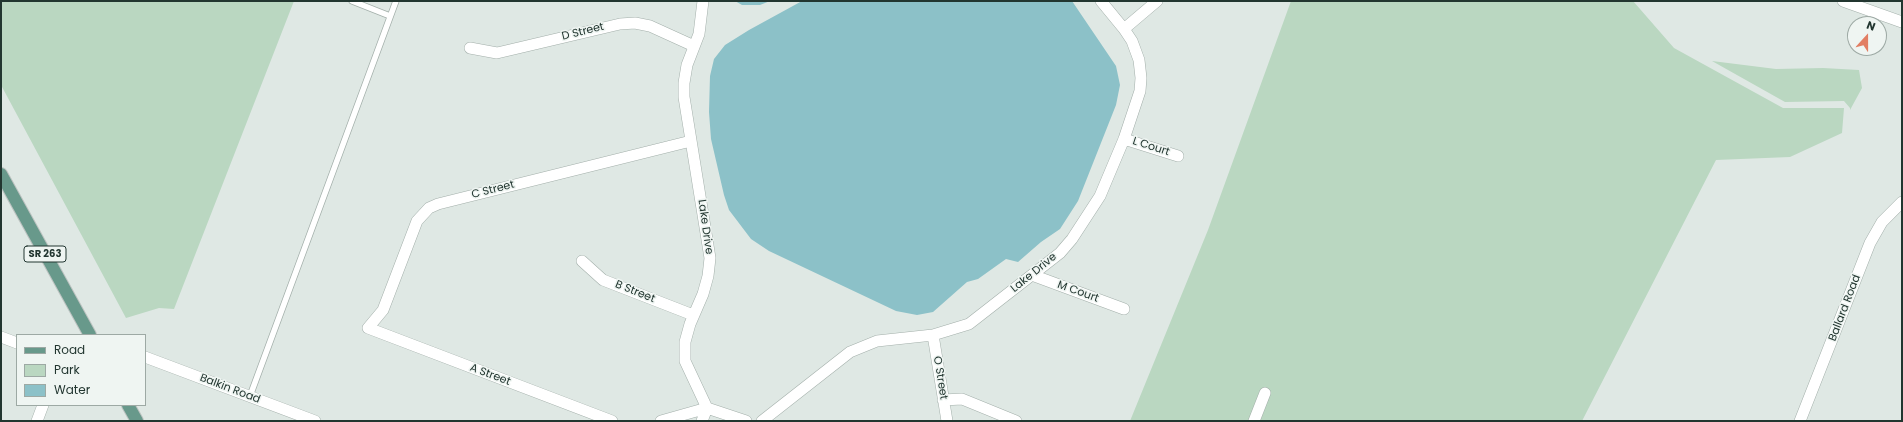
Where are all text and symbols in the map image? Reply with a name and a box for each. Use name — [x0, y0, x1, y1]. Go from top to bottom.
north arrow — [1847, 16, 1887, 56]
text: N — [1864, 17, 1878, 35]
street label: D Street — [561, 20, 605, 44]
street label: L Court — [1131, 135, 1171, 159]
street label: C Street — [470, 178, 516, 202]
street label: Lake Drive — [695, 199, 715, 255]
road number: SR 263 — [24, 246, 66, 262]
street label: Lake Drive — [1008, 251, 1060, 295]
street label: Ballard Road — [1826, 273, 1864, 343]
street label: B Street — [613, 278, 657, 306]
street label: M Court — [1055, 278, 1101, 306]
legend — [16, 334, 146, 406]
text: Road — [54, 341, 85, 358]
street label: O Street — [930, 355, 950, 401]
text: Park — [54, 361, 80, 378]
street label: A Street — [468, 361, 512, 389]
street label: Balkin Road — [198, 371, 262, 407]
text: Water — [54, 381, 90, 398]

